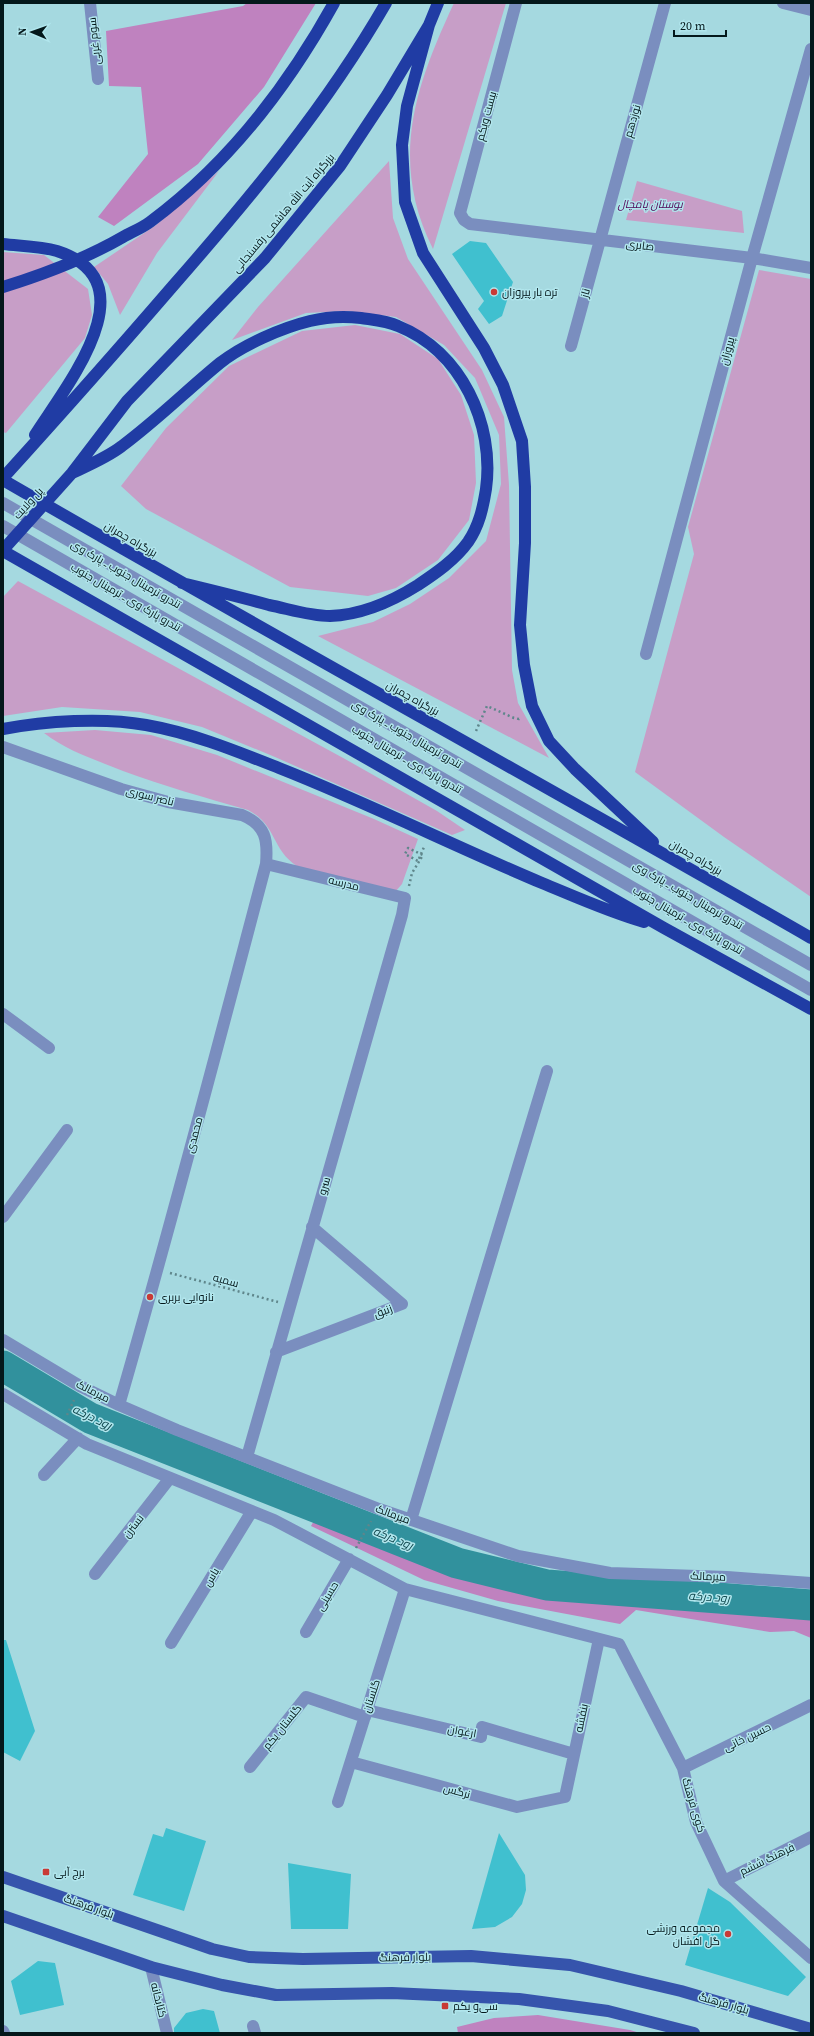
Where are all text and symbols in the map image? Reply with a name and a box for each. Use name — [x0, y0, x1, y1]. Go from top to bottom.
north arrow — [12, 12, 52, 52]
scale bar — [674, 12, 726, 38]
street label: سوم غربی — [85, 17, 104, 65]
text: 20 m — [680, 18, 706, 34]
text: N — [15, 27, 30, 36]
street label: بیست ویکم — [473, 90, 500, 143]
street label: نوزدهم — [621, 103, 644, 139]
street label: بزرگراه آیت الله هاشمی رفسنجانی — [228, 150, 338, 276]
park label: بوستان پامچال — [617, 197, 684, 212]
street label: صابری — [625, 236, 655, 255]
place label: تره بار پیروزان — [502, 285, 558, 300]
marker: تره بار پیروزان — [489, 287, 499, 297]
street label: ناز — [577, 287, 594, 300]
street label: پیروزان — [717, 335, 738, 367]
street label: پل ولایت — [10, 484, 47, 523]
street label: بزرگراه چمران — [101, 518, 160, 561]
street label: تندرو ترمینال جنوب ـ پارک وی — [68, 537, 184, 612]
street label: تندرو پارک وی ـ ترمینال جنوب — [68, 560, 184, 635]
street label: بزرگراه چمران — [383, 678, 442, 719]
street label: تندرو ترمینال جنوب ـ پارک وی — [349, 697, 465, 772]
street label: تندرو پارک وی ـ ترمینال جنوب — [349, 722, 465, 797]
street label: ناصر سوری — [124, 783, 175, 810]
street label: بزرگراه چمران — [666, 836, 725, 879]
street label: تندرو ترمینال جنوب ـ پارک وی — [630, 858, 746, 933]
street label: مدرسه — [327, 872, 361, 895]
street label: تندرو پارک وی ـ ترمینال جنوب — [630, 883, 746, 958]
street label: محمدی — [182, 1115, 206, 1155]
street label: سرو — [315, 1175, 334, 1197]
street label: سمیه — [211, 1270, 240, 1291]
place label: نانوایی بربری — [158, 1290, 214, 1305]
marker: نانوایی بربری — [145, 1292, 155, 1302]
street label: زنبق — [372, 1301, 395, 1322]
street label: میرمالک — [73, 1377, 112, 1406]
water label: رود درکه — [70, 1401, 115, 1434]
street label: میرمالک — [373, 1501, 412, 1528]
street label: نسترن — [119, 1511, 147, 1541]
water label: رود درکه — [371, 1523, 416, 1554]
street label: یاس — [200, 1565, 223, 1589]
street label: میرمالک — [690, 1568, 726, 1585]
street label: حسینی — [313, 1579, 342, 1614]
water label: رود درکه — [688, 1588, 731, 1606]
street label: گلستان — [359, 1678, 384, 1715]
street label: گلستان یکم — [260, 1702, 305, 1753]
street label: بنفشه — [571, 1702, 592, 1734]
street label: حسین خانی — [721, 1720, 773, 1755]
street label: ارغوان — [446, 1722, 478, 1741]
street label: کوی فرهنگ — [678, 1776, 709, 1835]
street label: نرگس — [442, 1781, 472, 1802]
street label: فرهنگ ششم — [737, 1840, 797, 1879]
place label: برج آبی — [54, 1865, 85, 1880]
marker: برج آبی — [41, 1867, 51, 1877]
street label: بلوار فرهنگ — [62, 1891, 116, 1922]
place label: مجموعه ورزشی گل افشان — [646, 1921, 720, 1949]
marker: مجموعه ورزشی گل افشان — [723, 1929, 733, 1939]
street label: بلوار فرهنگ — [379, 1950, 431, 1965]
street label: کتابخانه — [147, 1981, 170, 2019]
street label: بلوار فرهنگ — [697, 1989, 751, 2018]
place label: سی‌و یکم — [453, 1999, 498, 2014]
marker: سی‌و یکم — [440, 2001, 450, 2011]

